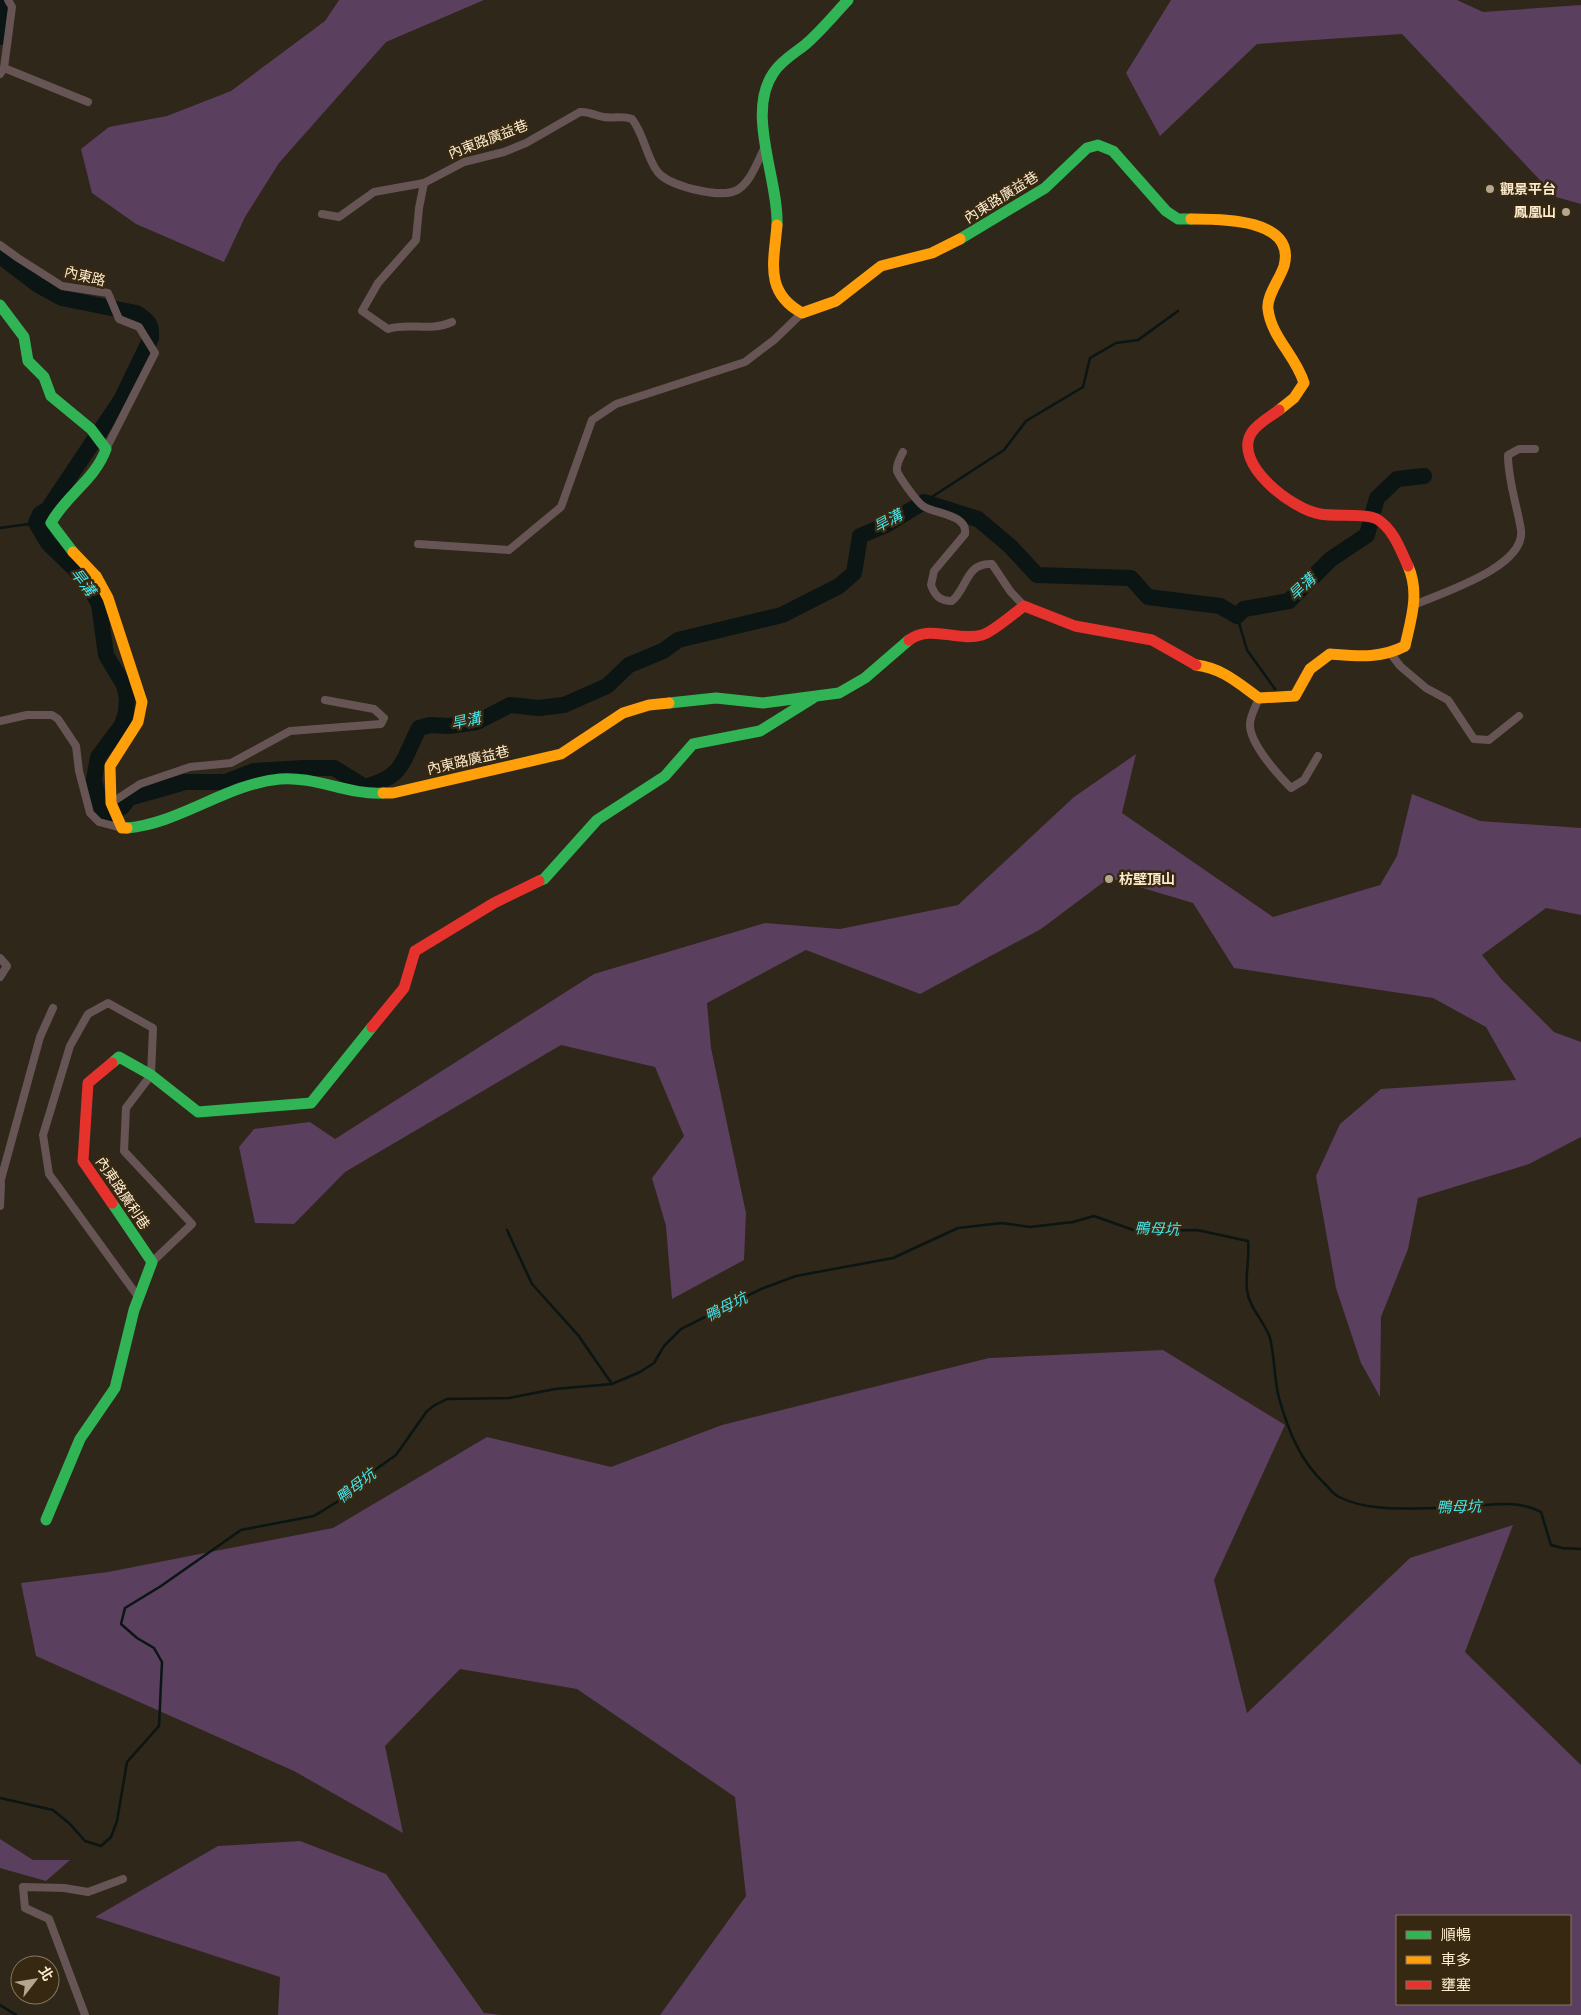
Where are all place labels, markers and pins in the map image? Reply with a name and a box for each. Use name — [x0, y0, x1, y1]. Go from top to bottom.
place label: 觀景平台 — [1500, 181, 1556, 197]
marker: 觀景平台 — [1484, 183, 1496, 195]
place label: 鳳凰山 — [1514, 204, 1556, 220]
marker: 鳳凰山 — [1560, 206, 1572, 218]
place label: 枋壁頂山 — [1119, 871, 1175, 887]
marker: 枋壁頂山 — [1103, 873, 1115, 885]

